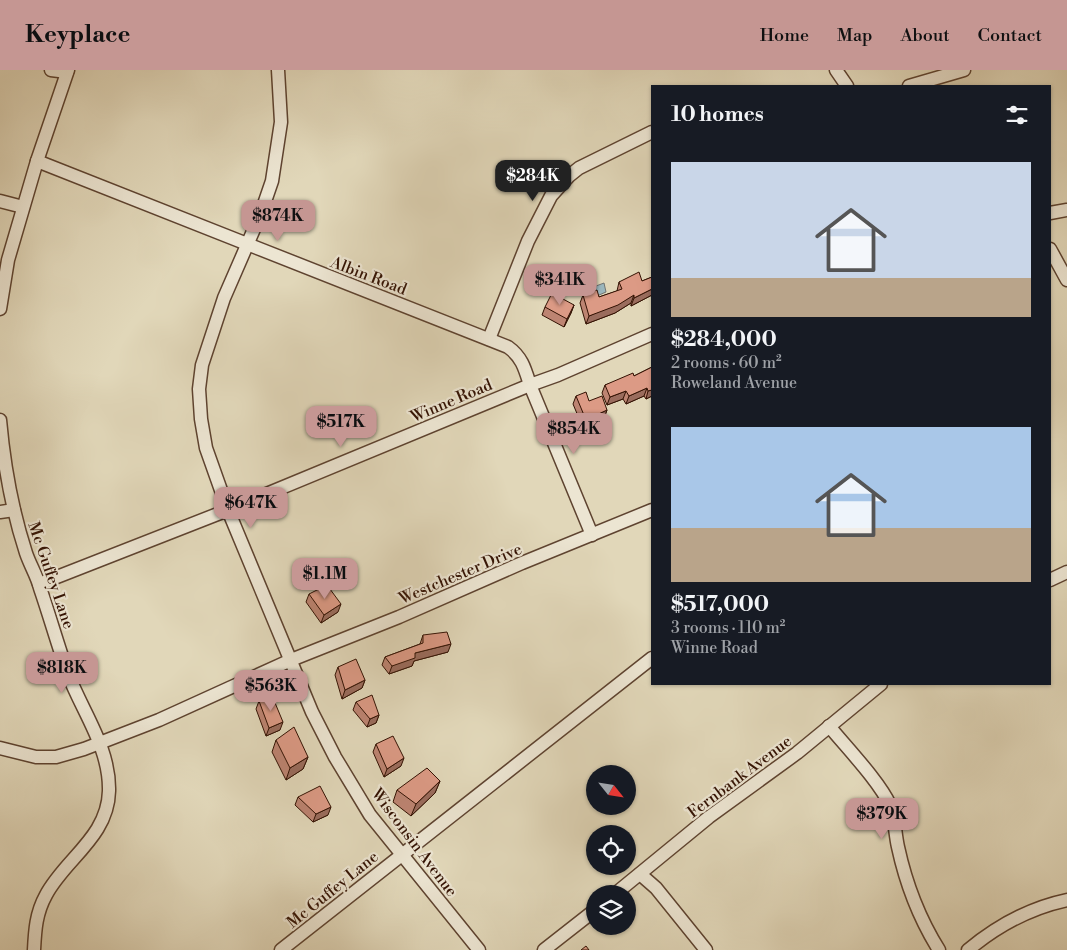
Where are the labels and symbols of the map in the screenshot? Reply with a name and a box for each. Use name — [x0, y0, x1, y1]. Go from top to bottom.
pin: $284K — [498, 160, 568, 202]
pin: $874K — [243, 200, 313, 242]
street label: Albin Road — [327, 252, 410, 300]
pin: $341K — [525, 264, 595, 306]
street label: Winne Road — [407, 375, 495, 427]
pin: $517K — [306, 406, 376, 448]
pin: $854K — [539, 412, 609, 455]
pin: $647K — [216, 486, 286, 529]
street label: Mc Guffey Lane — [23, 519, 79, 631]
street label: Westchester Drive — [395, 539, 525, 609]
pin: $1.1M — [290, 558, 360, 600]
pin: $818K — [27, 652, 97, 694]
pin: $563K — [236, 670, 306, 712]
street label: Fernbank Avenue — [684, 731, 796, 823]
north arrow — [586, 765, 636, 815]
street label: Wisconsin Avenue — [366, 784, 462, 901]
pin: $379K — [847, 798, 917, 840]
street label: Mc Guffey Lane — [283, 847, 382, 933]

